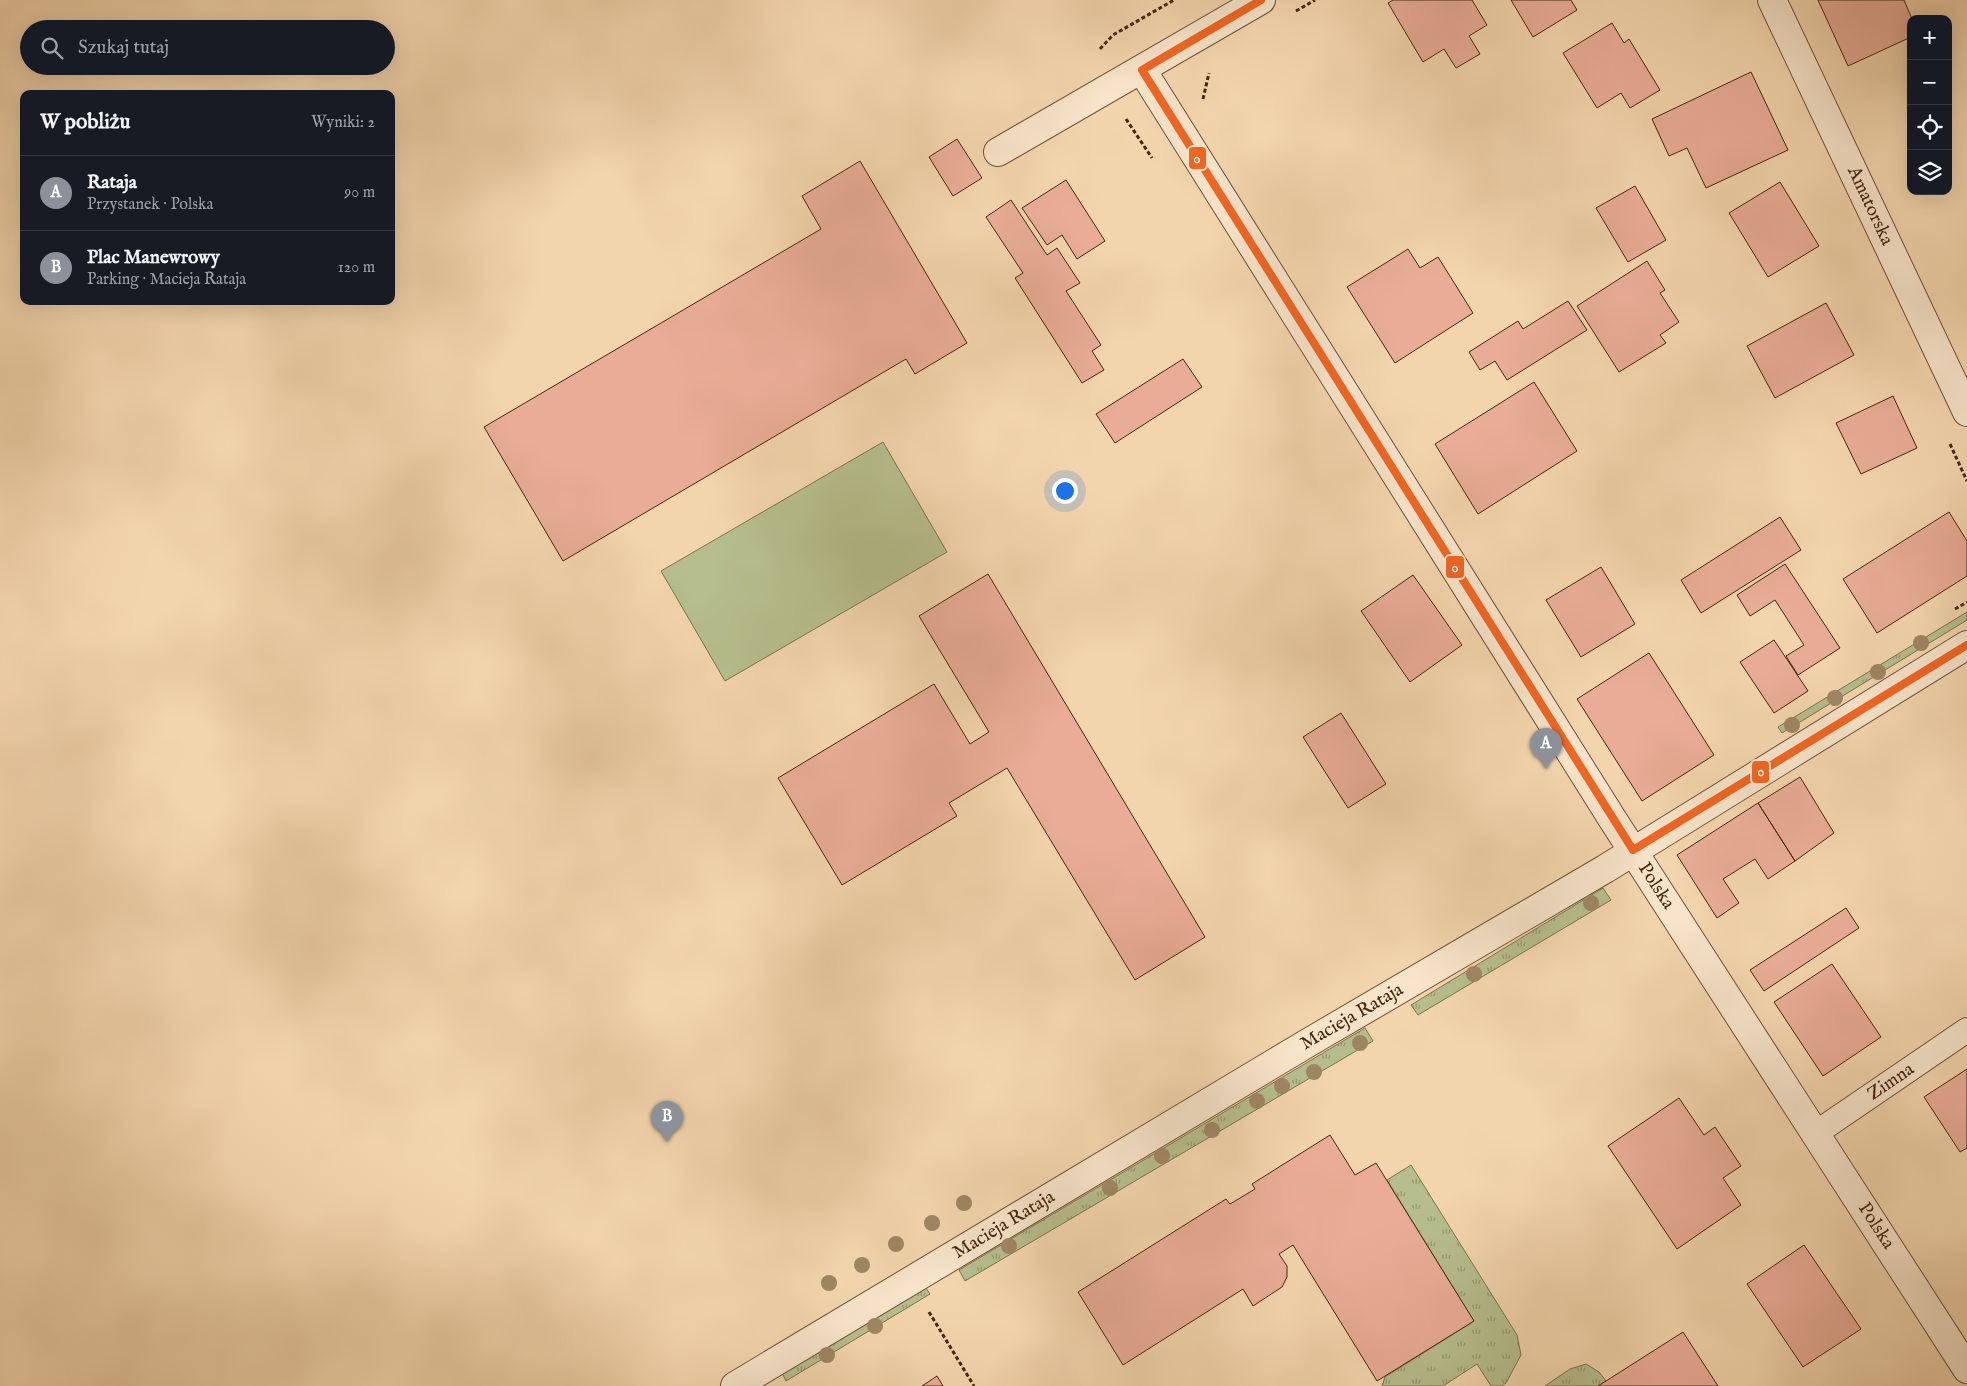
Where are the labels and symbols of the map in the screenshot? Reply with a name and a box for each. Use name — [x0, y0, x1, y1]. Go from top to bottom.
line badge: 0 — [1188, 146, 1207, 170]
text: 0 — [1194, 150, 1201, 168]
street label: Amatorska — [1841, 162, 1899, 250]
your location — [1052, 478, 1078, 504]
line badge: 0 — [1445, 555, 1465, 579]
text: 0 — [1452, 559, 1459, 577]
pin: A — [1530, 728, 1562, 769]
line badge: 0 — [1751, 760, 1770, 784]
text: 0 — [1758, 763, 1765, 781]
street label: Polska — [1632, 858, 1680, 915]
street label: Macieja Rataja — [1296, 978, 1408, 1056]
street label: Zimna — [1863, 1057, 1920, 1106]
pin: B — [651, 1101, 683, 1142]
street label: Macieja Rataja — [949, 1185, 1060, 1265]
street label: Polska — [1852, 1198, 1900, 1255]

